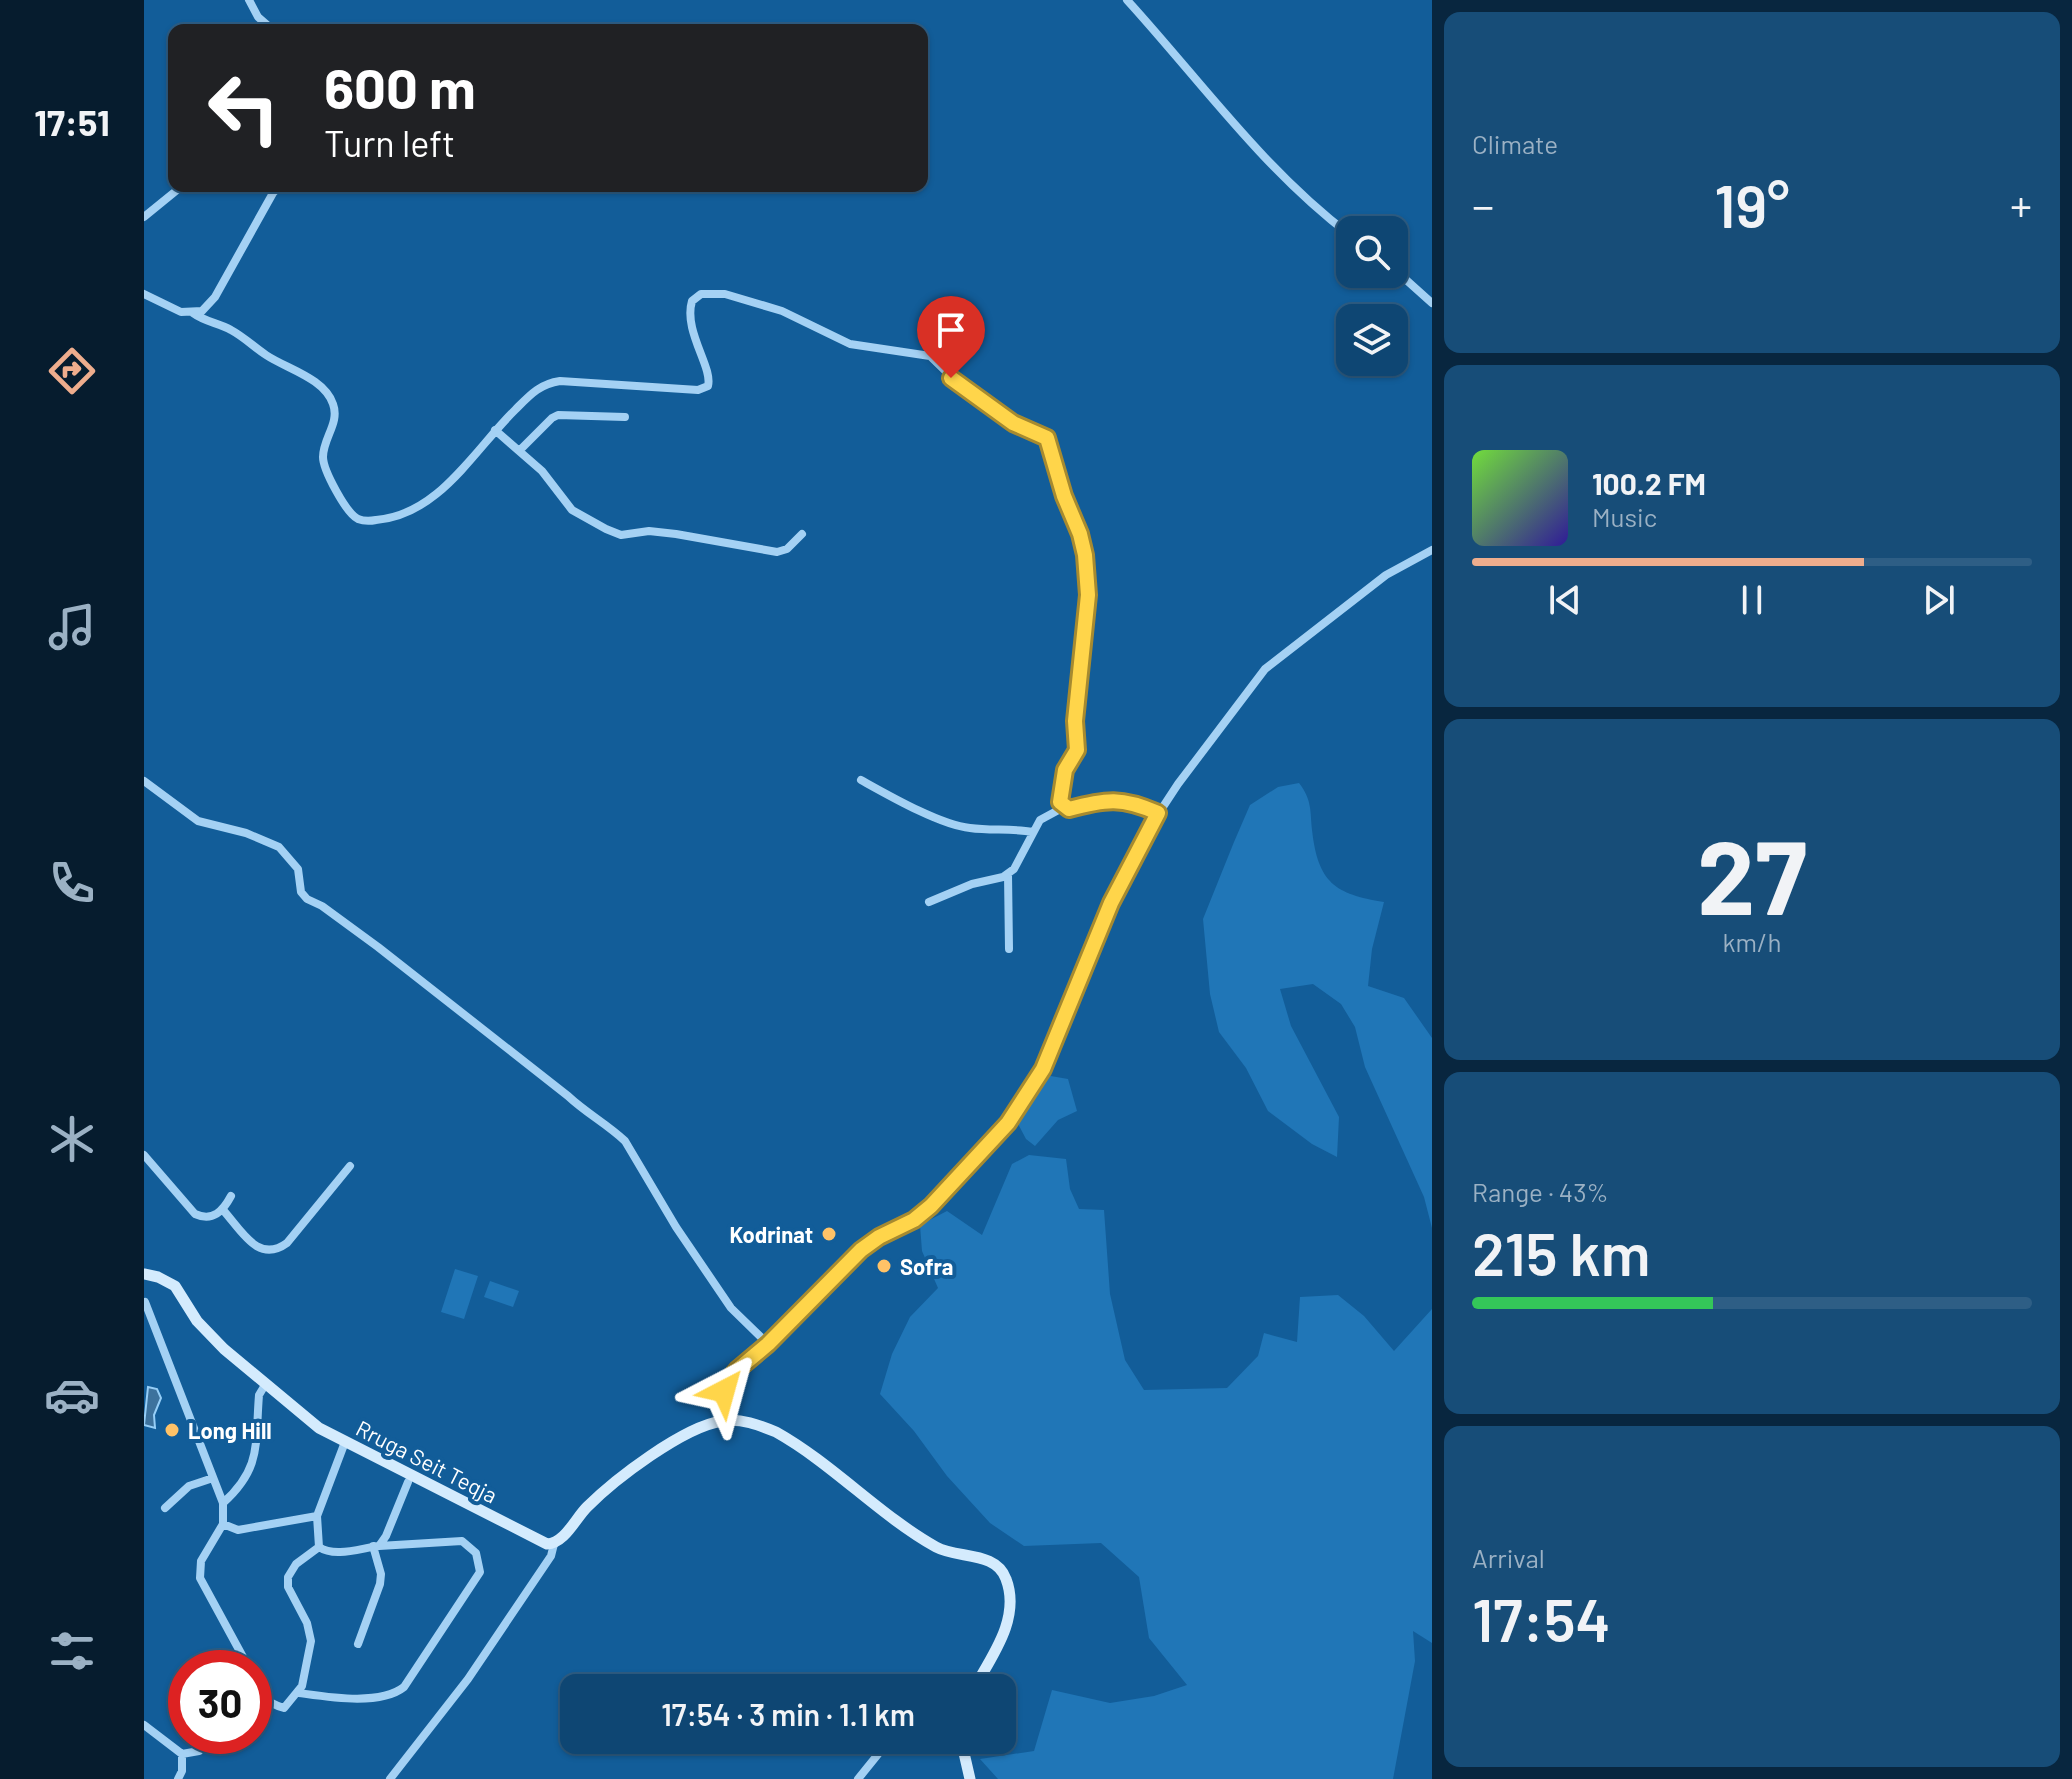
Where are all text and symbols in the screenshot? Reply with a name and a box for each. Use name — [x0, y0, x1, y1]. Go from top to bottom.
text: 600 m — [324, 53, 476, 120]
icon: left — [192, 56, 296, 160]
text: 17:51 — [34, 100, 110, 143]
text: Turn left — [324, 121, 455, 164]
text: Climate — [1472, 128, 1558, 159]
text: 19° — [1714, 168, 1790, 240]
text: − — [1472, 178, 1494, 231]
text: + — [2010, 178, 2032, 231]
map controls — [1336, 216, 1408, 376]
button: search — [1336, 216, 1408, 288]
pin — [917, 296, 985, 378]
button: layers — [1336, 304, 1408, 376]
icon: arrive — [929, 308, 973, 352]
icon: directions — [44, 343, 100, 399]
text: 100.2 FM — [1592, 465, 1706, 501]
text: Music — [1592, 501, 1657, 532]
icon: previous — [1543, 578, 1587, 622]
icon: pause — [1730, 578, 1774, 622]
icon: next — [1917, 578, 1961, 622]
icon: music — [44, 599, 100, 655]
text: 27 — [1697, 811, 1807, 936]
icon: phone — [44, 855, 100, 911]
text: km/h — [1723, 926, 1781, 957]
icon: climate — [44, 1111, 100, 1167]
text: Range · 43% — [1472, 1176, 1609, 1207]
text: 215 km — [1472, 1216, 1651, 1288]
place label: Kodrinat — [730, 1221, 813, 1247]
marker: Kodrinat — [820, 1225, 838, 1243]
place label: Sofra — [900, 1253, 953, 1279]
marker: Sofra — [875, 1257, 893, 1275]
position arrow — [682, 1349, 766, 1433]
icon: car — [44, 1367, 100, 1423]
street label: Rruga Seit Teqja — [352, 1414, 502, 1508]
place label: Long Hill — [188, 1417, 272, 1443]
marker: Long Hill — [163, 1421, 181, 1439]
text: Arrival — [1472, 1542, 1545, 1573]
text: 17:54 — [1472, 1582, 1611, 1654]
icon: filters — [44, 1623, 100, 1679]
speed limit sign: 30 — [168, 1650, 272, 1754]
text: 17:54 · 3 min · 1.1 km — [661, 1696, 915, 1732]

